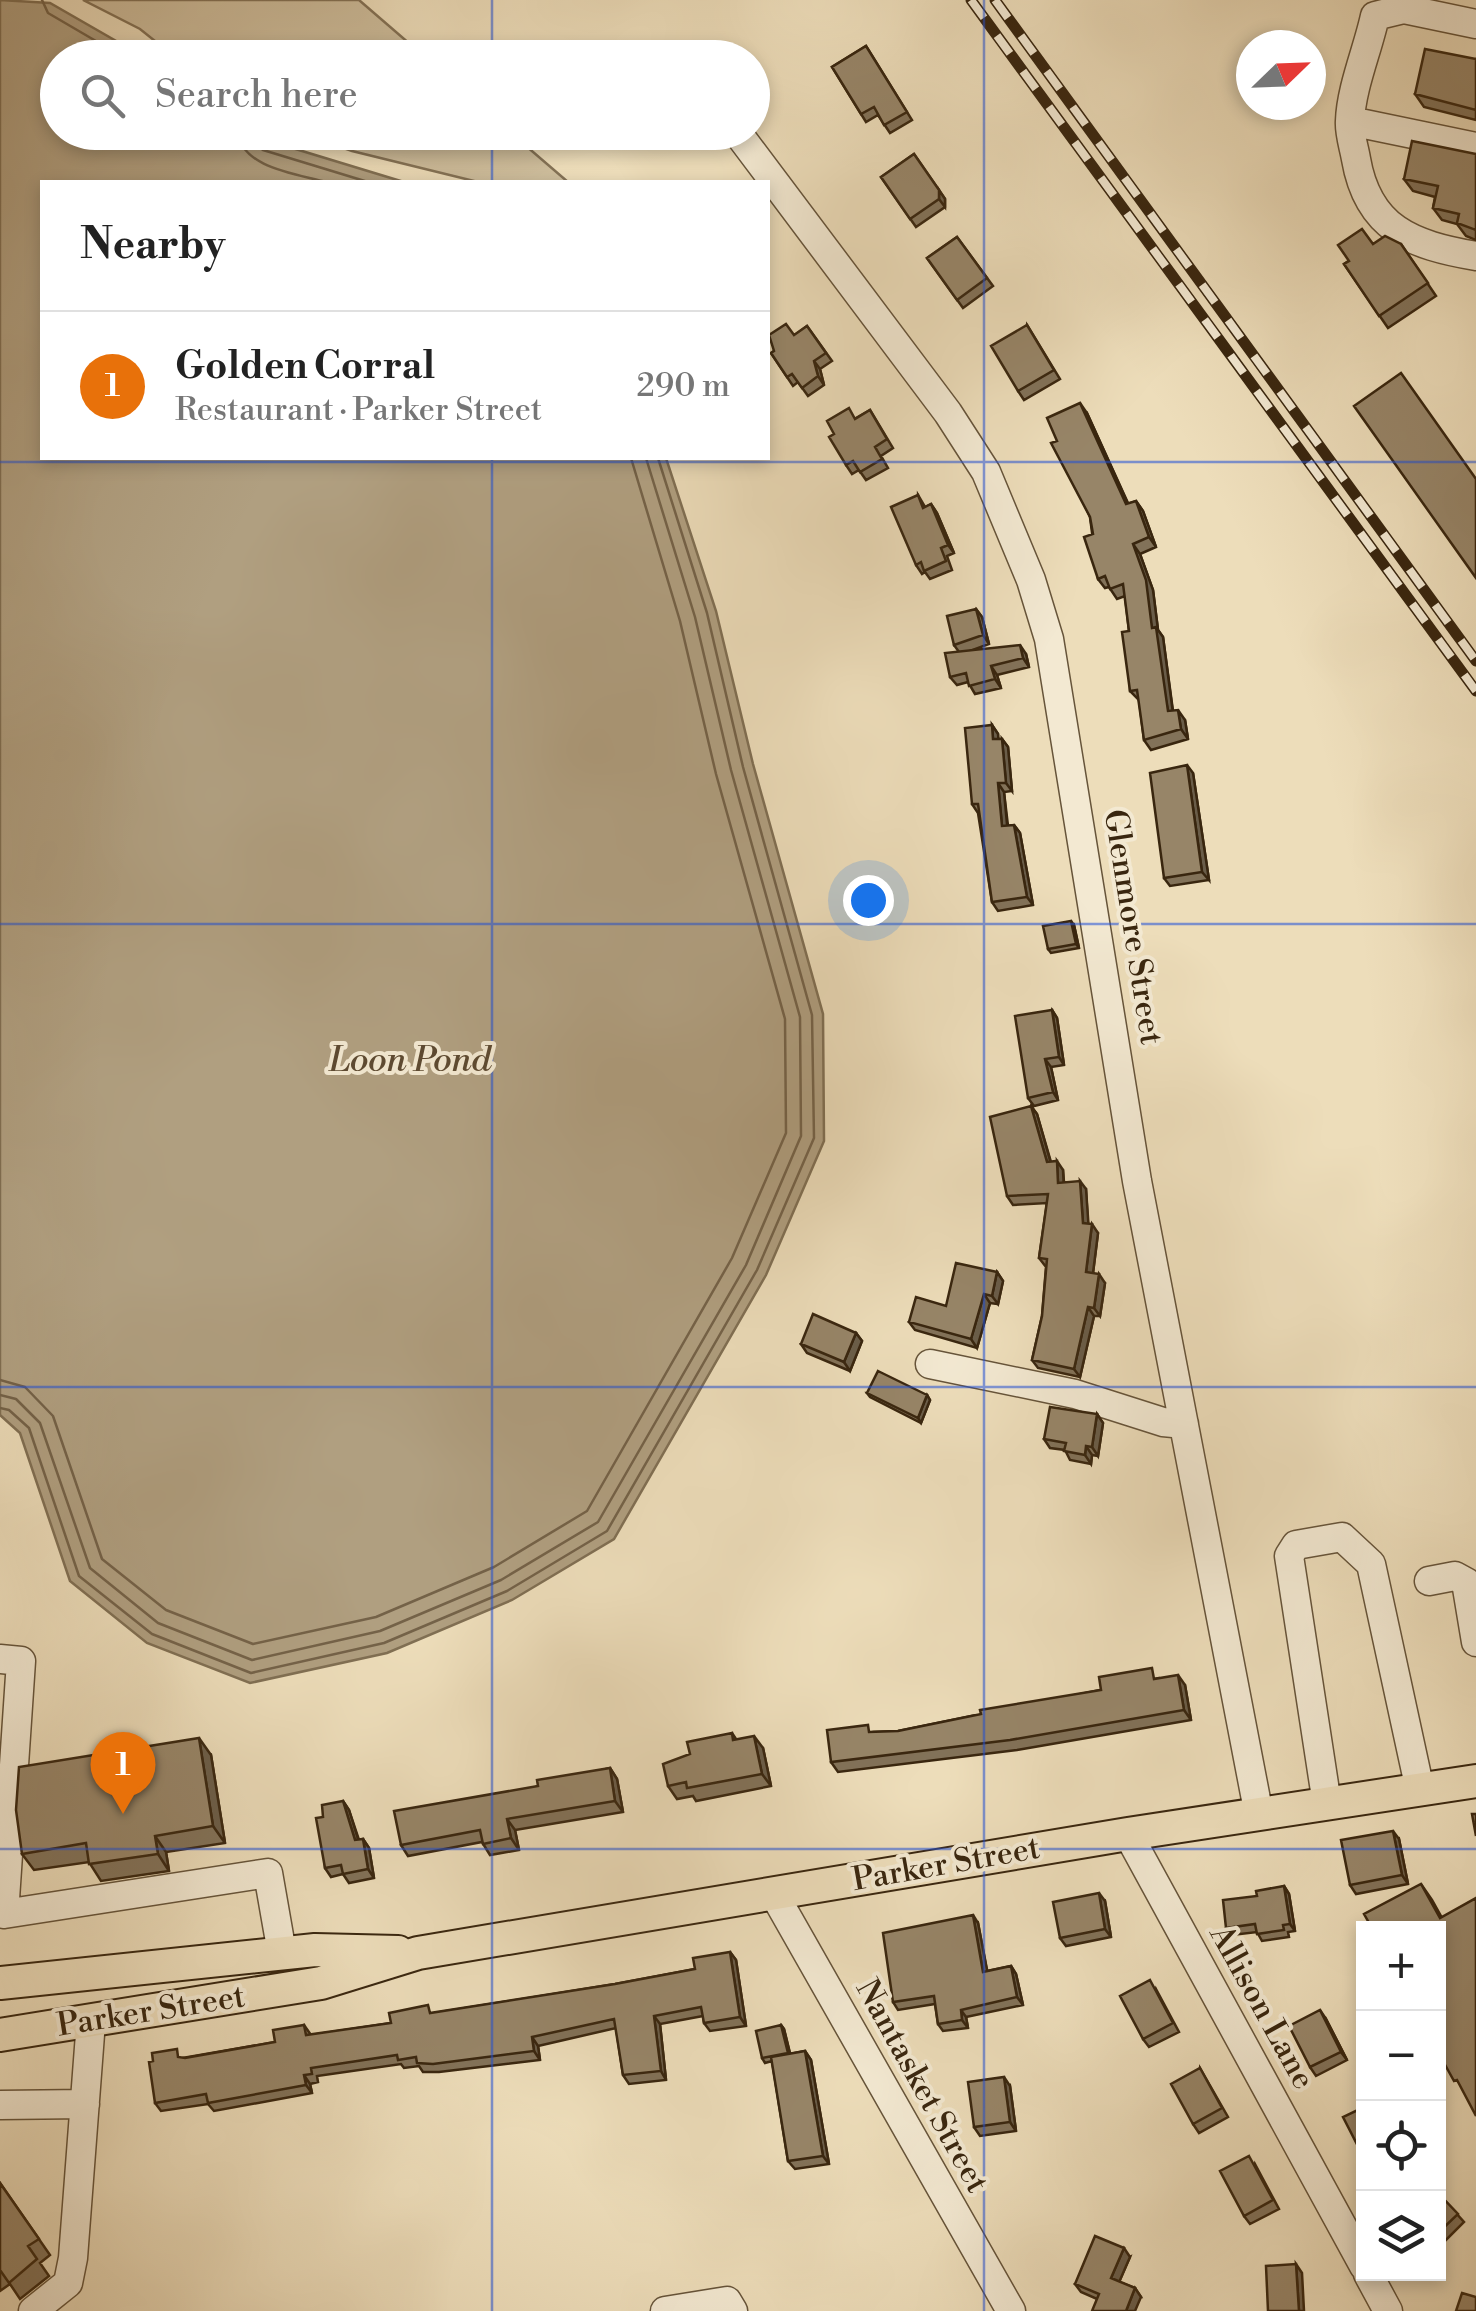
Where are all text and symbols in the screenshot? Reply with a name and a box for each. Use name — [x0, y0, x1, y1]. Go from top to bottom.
north arrow — [1236, 30, 1326, 120]
search box — [40, 40, 770, 150]
icon: search — [75, 68, 130, 123]
text: Search here — [155, 72, 358, 119]
text: Nearby — [80, 219, 225, 272]
text: Golden Corral — [175, 343, 435, 390]
text: 1 — [105, 366, 120, 406]
text: 290 m — [637, 366, 730, 406]
text: Restaurant · Parker Street — [175, 390, 542, 430]
street label: Glenmore Street — [1095, 807, 1171, 1047]
your location — [843, 875, 894, 926]
water label: Loon Pond — [328, 1039, 492, 1082]
pin: 1 — [90, 1732, 156, 1814]
street label: Parker Street — [849, 1828, 1043, 1900]
street label: Allison Lane — [1200, 1917, 1324, 2096]
map controls — [1356, 1921, 1446, 2281]
button: + — [1356, 1921, 1446, 2011]
street label: Nantasket Street — [847, 1972, 997, 2200]
street label: Parker Street — [54, 1976, 248, 2046]
button: − — [1356, 2011, 1446, 2101]
button: locate — [1356, 2101, 1446, 2191]
button: layers — [1356, 2191, 1446, 2281]

